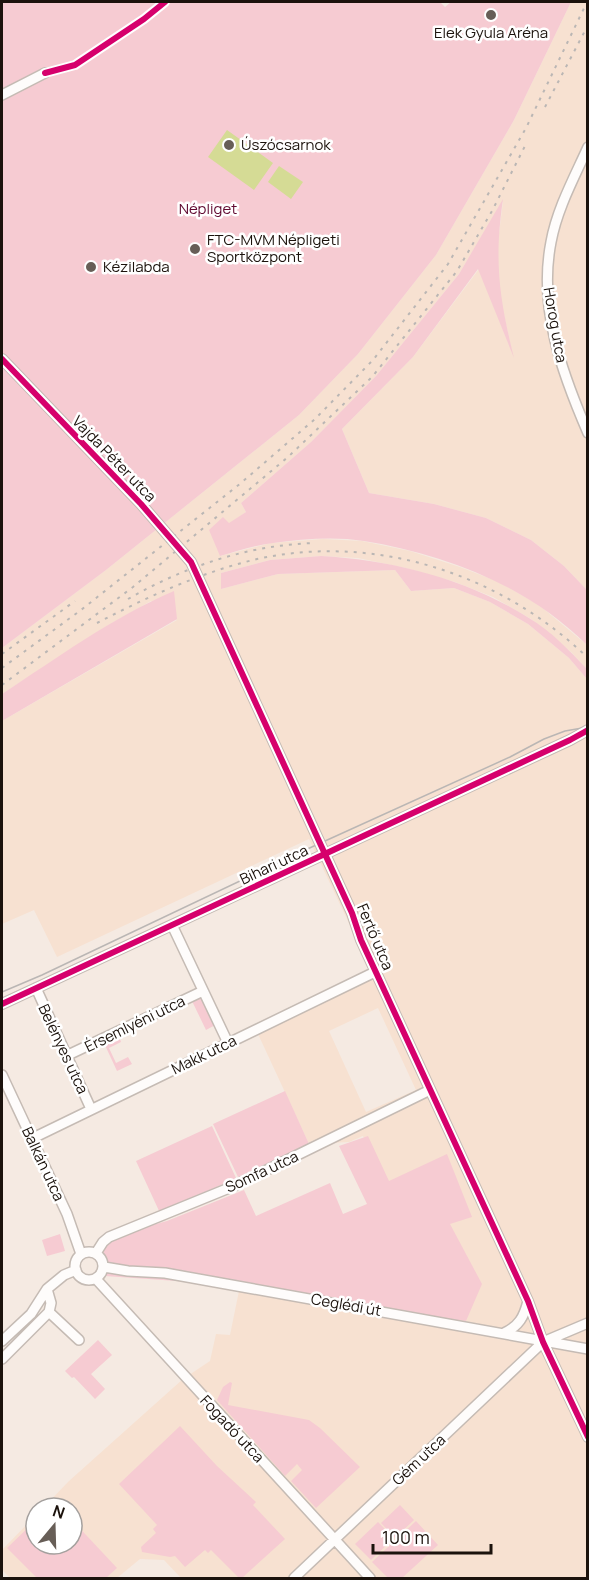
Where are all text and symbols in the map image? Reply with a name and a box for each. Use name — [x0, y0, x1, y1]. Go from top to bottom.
marker: Elek Gyula Aréna — [484, 8, 498, 22]
place label: Elek Gyula Aréna — [434, 22, 548, 43]
place label: Úszócsarnok — [241, 134, 331, 155]
marker: Úszócsarnok — [222, 138, 236, 152]
park label: Népliget — [179, 198, 237, 219]
place label: FTC-MVM Népligeti Sportközpont — [207, 229, 340, 267]
marker: FTC-MVM Népligeti Sportközpont — [188, 242, 202, 256]
place label: Kézilabda — [103, 256, 170, 277]
marker: Kézilabda — [84, 260, 98, 274]
street label: Horog utca — [539, 285, 572, 364]
street label: Vajda Péter utca — [68, 411, 161, 506]
street label: Bihari utca — [236, 840, 311, 890]
street label: Fertő utca — [352, 900, 399, 973]
street label: Érsemlyéni utca — [81, 990, 189, 1057]
street label: Belényes utca — [33, 1000, 93, 1097]
street label: Makk utca — [168, 1030, 240, 1079]
street label: Balkán utca — [17, 1123, 70, 1204]
street label: Somfa utca — [222, 1145, 302, 1198]
street label: Ceglédi út — [309, 1288, 383, 1321]
street label: Fogadó utca — [196, 1390, 269, 1467]
street label: Gém utca — [387, 1429, 450, 1490]
north arrow — [24, 1496, 84, 1556]
text: N — [50, 1500, 68, 1524]
scale bar — [373, 1517, 492, 1555]
text: 100 m — [382, 1525, 430, 1549]

